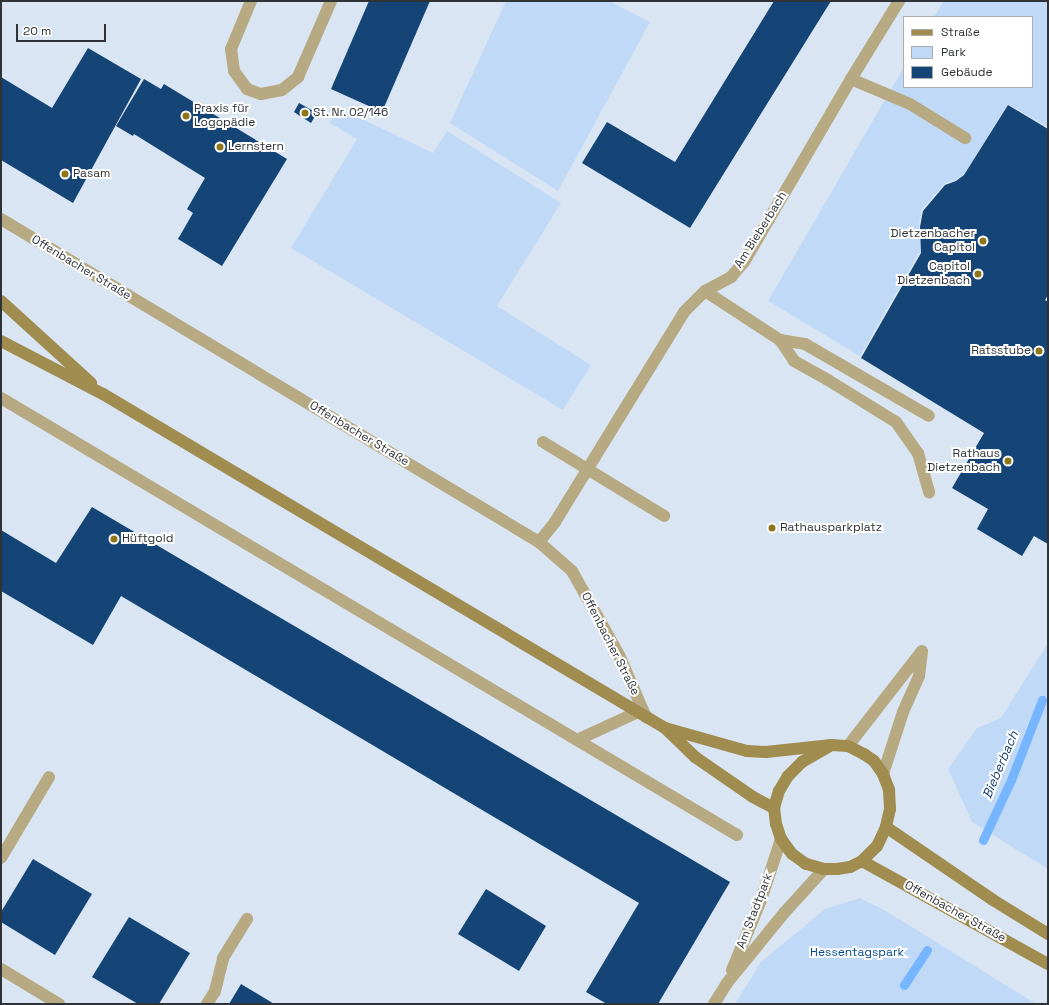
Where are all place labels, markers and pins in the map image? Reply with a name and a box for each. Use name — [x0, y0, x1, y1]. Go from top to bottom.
place label: Praxis für Logopädie — [194, 102, 255, 130]
place label: St. Nr. 02/146 — [313, 106, 389, 120]
marker: St. Nr. 02/146 — [300, 108, 310, 118]
marker: Praxis für Logopädie — [181, 111, 191, 121]
place label: Lernstern — [228, 140, 284, 154]
marker: Lernstern — [215, 142, 225, 152]
place label: Pasam — [73, 167, 110, 181]
marker: Pasam — [60, 169, 70, 179]
place label: Dietzenbacher Capitol — [891, 227, 975, 255]
marker: Dietzenbacher Capitol — [978, 236, 988, 246]
place label: Capitol Dietzenbach — [897, 260, 970, 288]
marker: Capitol Dietzenbach — [973, 269, 983, 279]
place label: Ratsstube — [971, 344, 1031, 358]
marker: Ratsstube — [1034, 346, 1044, 356]
place label: Rathaus Dietzenbach — [927, 447, 1000, 475]
marker: Rathaus Dietzenbach — [1003, 456, 1013, 466]
place label: Rathausparkplatz — [780, 521, 882, 535]
marker: Rathausparkplatz — [767, 523, 777, 533]
place label: Hüftgold — [122, 532, 173, 546]
marker: Hüftgold — [109, 534, 119, 544]

